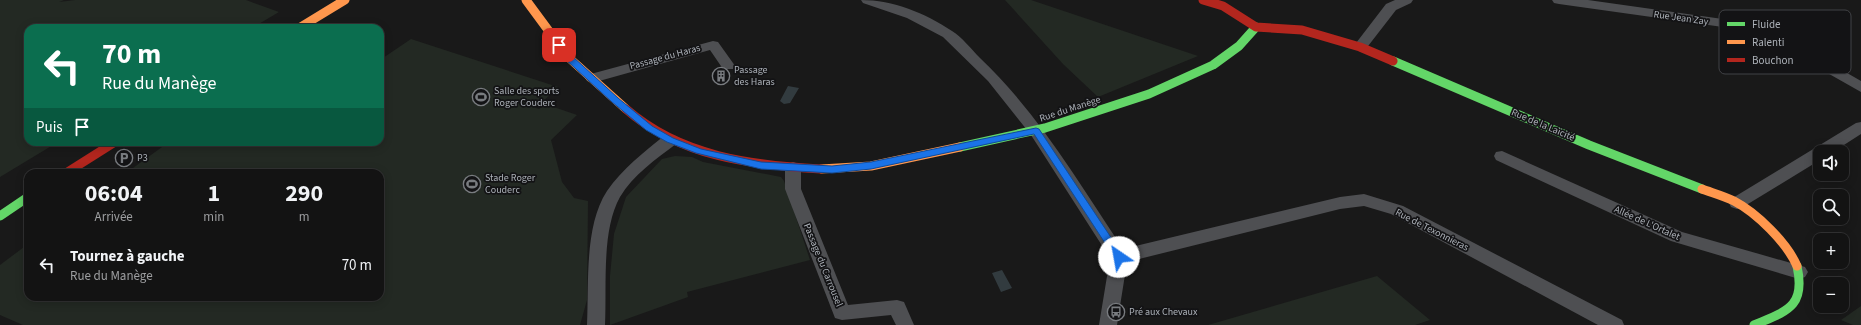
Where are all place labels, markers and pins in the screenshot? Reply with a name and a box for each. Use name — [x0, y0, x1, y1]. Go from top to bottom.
pin — [542, 28, 576, 62]
place label: Passage des Haras — [734, 63, 775, 89]
building icon: Passage des Haras — [711, 66, 731, 86]
place label: Salle des sports Roger Couderc — [494, 84, 559, 110]
sports icon: Salle des sports Roger Couderc — [471, 87, 491, 107]
parking icon: P3 — [114, 148, 134, 168]
place label: P3 — [137, 151, 148, 165]
place label: Stade Roger Couderc — [485, 171, 536, 197]
sports icon: Stade Roger Couderc — [462, 174, 482, 194]
bus stop icon: Pré aux Chevaux — [1106, 302, 1126, 322]
place label: Pré aux Chevaux — [1129, 305, 1198, 319]

